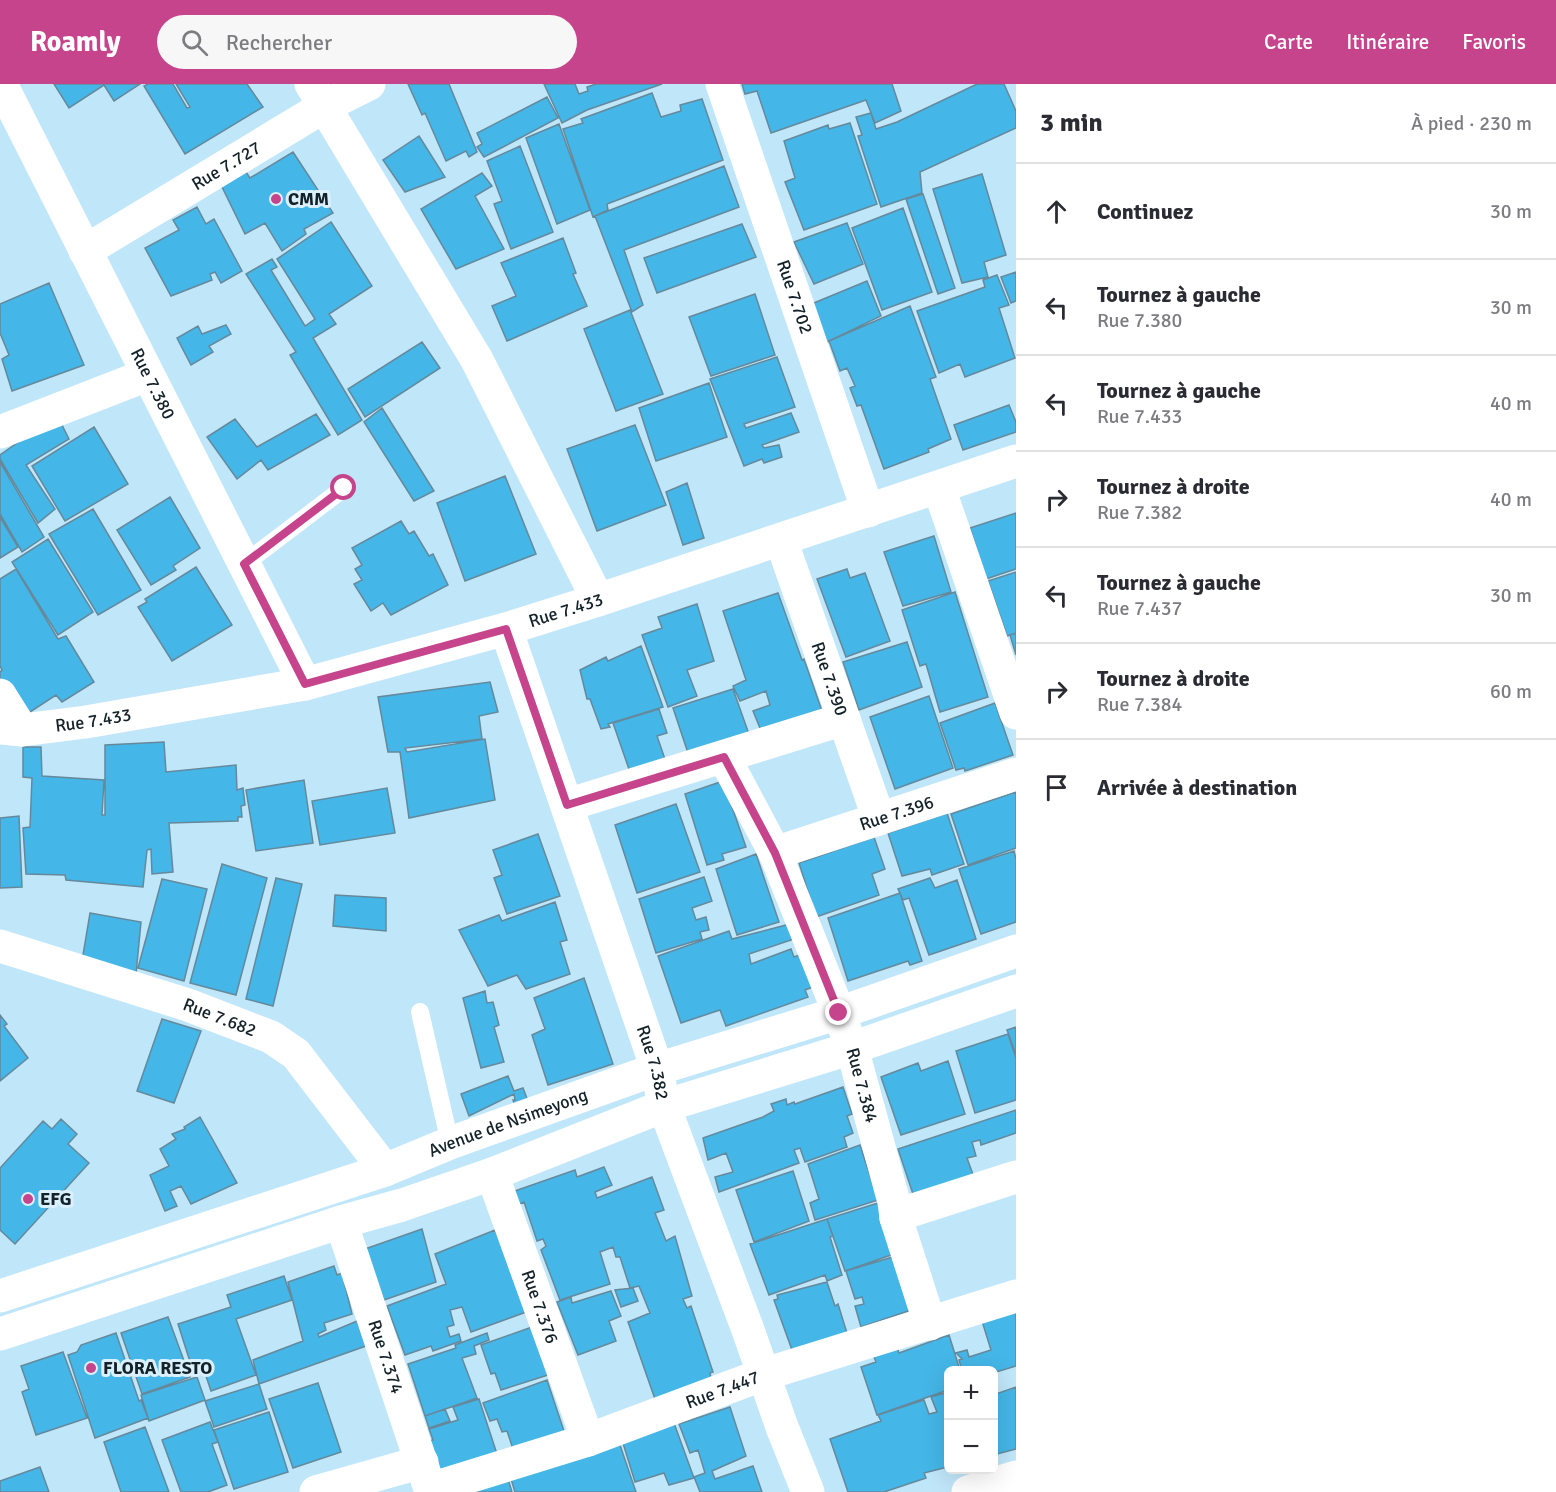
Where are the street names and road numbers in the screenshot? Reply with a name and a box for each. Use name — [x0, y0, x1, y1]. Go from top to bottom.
street label: Rue 7.727 — [188, 136, 265, 195]
street label: Rue 7.702 — [772, 257, 818, 337]
street label: Rue 7.380 — [126, 344, 180, 423]
street label: Rue 7.433 — [526, 588, 606, 632]
street label: Rue 7.390 — [807, 639, 853, 719]
street label: Rue 7.433 — [54, 703, 133, 737]
street label: Rue 7.396 — [857, 791, 937, 836]
street label: Rue 7.682 — [180, 993, 260, 1041]
street label: Rue 7.382 — [632, 1022, 674, 1102]
street label: Rue 7.384 — [841, 1045, 883, 1126]
street label: Avenue de Nsimeyong — [425, 1084, 591, 1162]
street label: Rue 7.376 — [516, 1267, 563, 1347]
street label: Rue 7.374 — [363, 1317, 409, 1397]
street label: Rue 7.447 — [683, 1366, 762, 1414]

